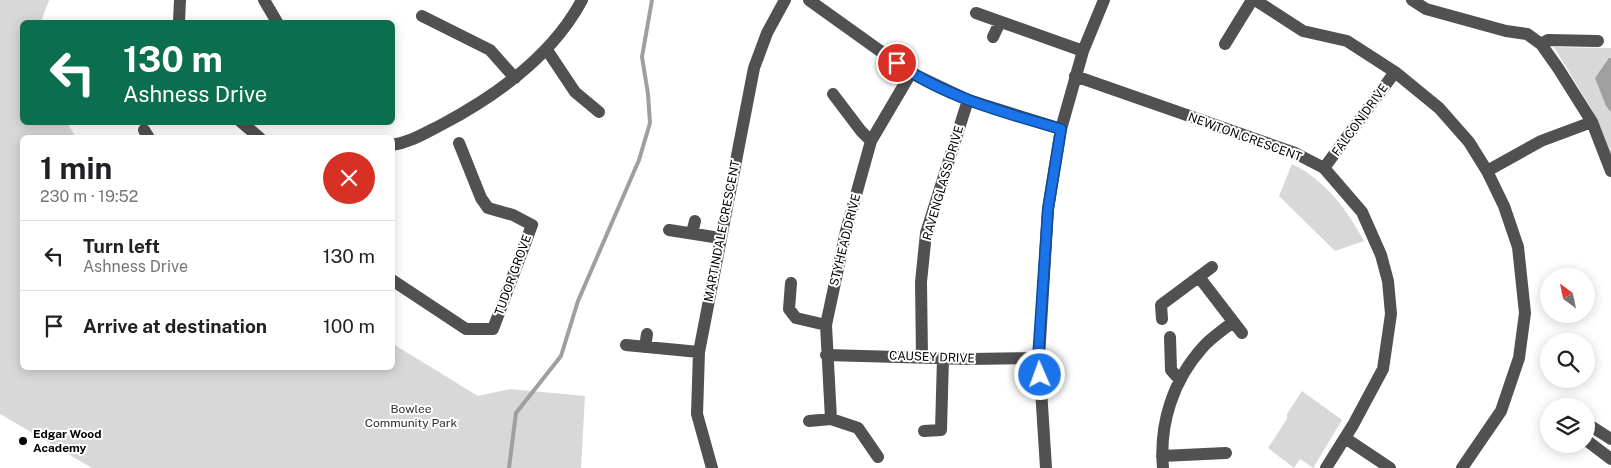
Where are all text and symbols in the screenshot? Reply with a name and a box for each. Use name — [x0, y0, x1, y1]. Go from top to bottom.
text: 130 m — [123, 39, 223, 80]
icon: left — [40, 40, 105, 105]
pin — [876, 42, 918, 84]
icon: arrive — [883, 49, 911, 77]
text: Ashness Drive — [123, 81, 267, 107]
street label: FALCON DRIVE — [1329, 81, 1391, 159]
street label: NEWTON CRESCENT — [1186, 110, 1304, 164]
street label: RAVENGLASS DRIVE — [920, 124, 966, 242]
text: 1 min — [40, 150, 112, 186]
button: close — [323, 152, 375, 204]
street label: MARTINDALE CRESCENT — [701, 159, 743, 303]
text: 230 m · 19:52 — [40, 187, 138, 206]
street label: STYHEAD DRIVE — [827, 192, 863, 288]
street label: TUDOR GROVE — [492, 233, 534, 317]
text: Turn left — [83, 235, 160, 257]
icon: left — [40, 242, 68, 270]
text: 130 m — [323, 245, 375, 267]
text: Ashness Drive — [83, 257, 188, 276]
north arrow — [1540, 268, 1595, 322]
map controls — [1540, 268, 1595, 453]
icon: arrive — [40, 312, 68, 340]
text: Arrive at destination — [83, 315, 267, 337]
text: 100 m — [323, 315, 375, 337]
button: search — [1540, 333, 1595, 388]
position arrow — [1013, 348, 1065, 400]
street label: CAUSEY DRIVE — [889, 349, 975, 365]
button: layers — [1540, 398, 1595, 453]
park label: Bowlee Community Park — [365, 402, 457, 430]
place label: Edgar Wood Academy — [33, 427, 102, 455]
marker: Edgar Wood Academy — [17, 435, 29, 447]

